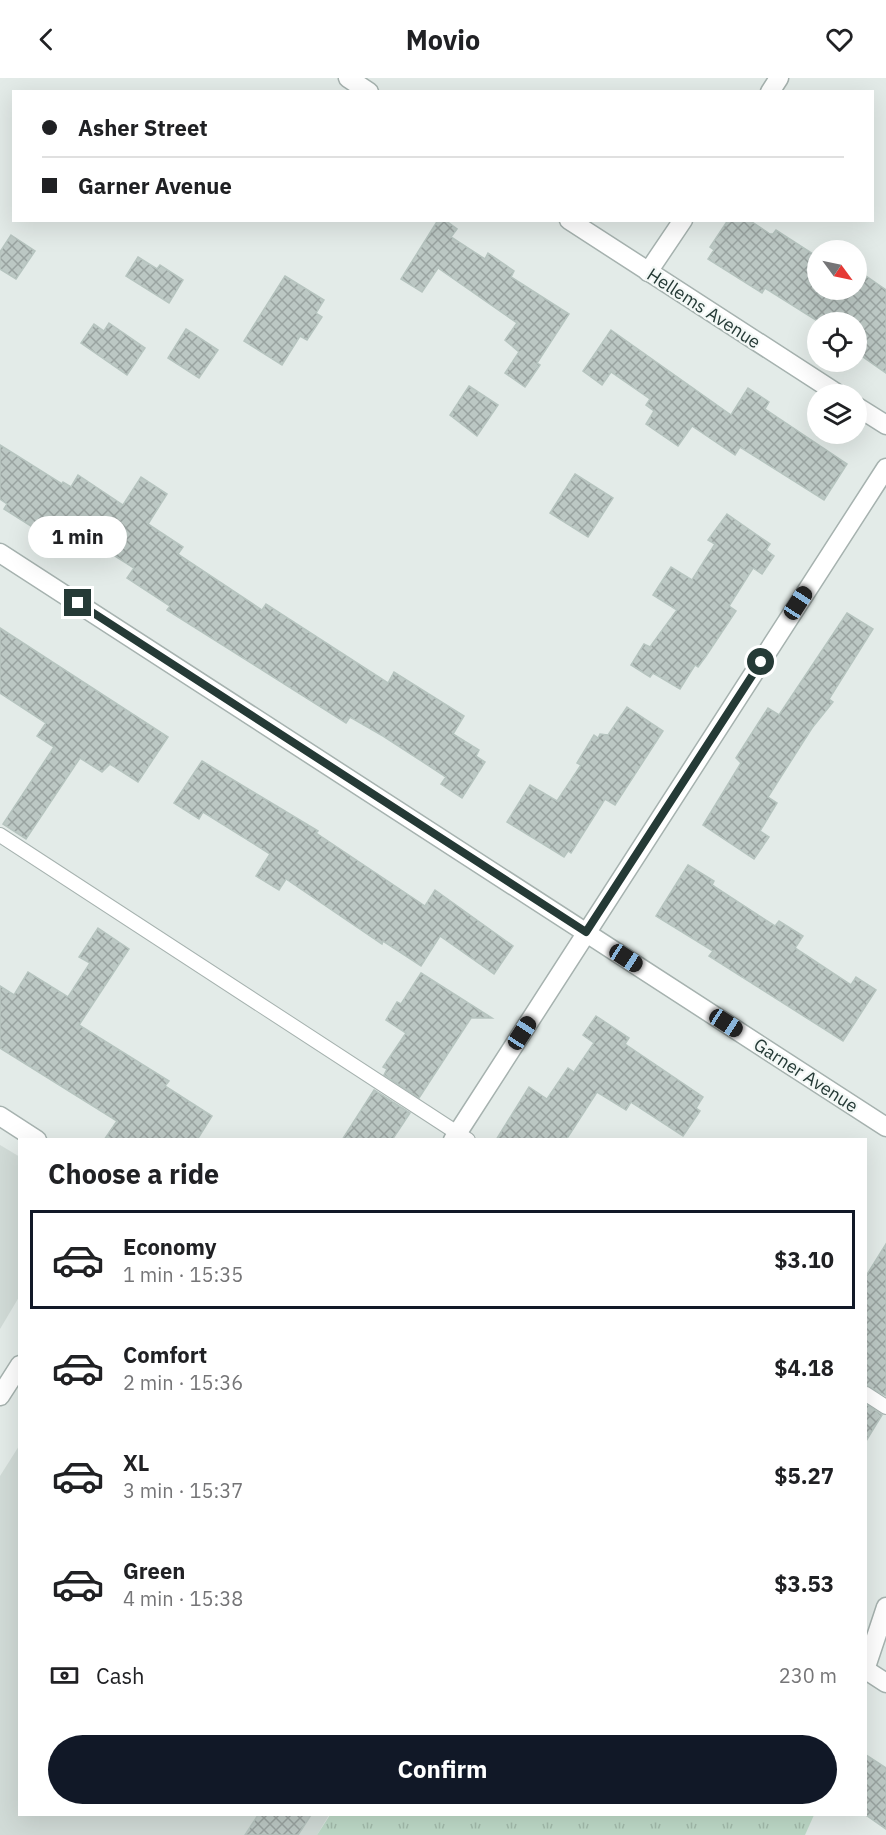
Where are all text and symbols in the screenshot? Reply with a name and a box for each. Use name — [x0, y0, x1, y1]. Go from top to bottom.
text: Movio — [406, 22, 480, 57]
icon: back — [30, 23, 63, 56]
icon: heart — [823, 23, 856, 56]
text: Asher Street — [78, 113, 208, 142]
text: Garner Avenue — [78, 171, 232, 200]
north arrow — [807, 240, 867, 300]
map controls — [807, 240, 867, 444]
street label: Hellems Avenue — [643, 263, 765, 353]
button: locate — [807, 312, 867, 372]
button: layers — [807, 384, 867, 444]
callout: 1 min — [28, 516, 128, 558]
text: 1 min — [51, 523, 104, 550]
car — [781, 583, 815, 623]
route end — [64, 589, 91, 616]
route start — [747, 648, 774, 675]
car — [606, 941, 646, 975]
car — [706, 1006, 746, 1040]
car — [505, 1013, 539, 1053]
street label: Garner Avenue — [750, 1033, 863, 1117]
text: Choose a ride — [48, 1156, 219, 1191]
text: Economy — [123, 1232, 217, 1261]
icon: car — [51, 1233, 105, 1287]
text: $3.10 — [774, 1245, 834, 1274]
text: 1 min · 15:35 — [123, 1261, 243, 1288]
text: Comfort — [123, 1340, 207, 1369]
icon: car — [51, 1341, 105, 1395]
text: $4.18 — [774, 1353, 834, 1382]
text: 2 min · 15:36 — [123, 1369, 243, 1396]
text: XL — [123, 1448, 149, 1477]
icon: car — [51, 1449, 105, 1503]
text: $5.27 — [774, 1461, 834, 1490]
text: 3 min · 15:37 — [123, 1477, 243, 1504]
text: Green — [123, 1556, 185, 1585]
icon: car — [51, 1557, 105, 1611]
text: $3.53 — [774, 1569, 834, 1598]
text: 4 min · 15:38 — [123, 1585, 243, 1612]
icon: cash — [48, 1659, 81, 1692]
text: Cash — [96, 1661, 145, 1690]
text: 230 m — [779, 1662, 837, 1689]
button: Confirm — [48, 1735, 837, 1804]

